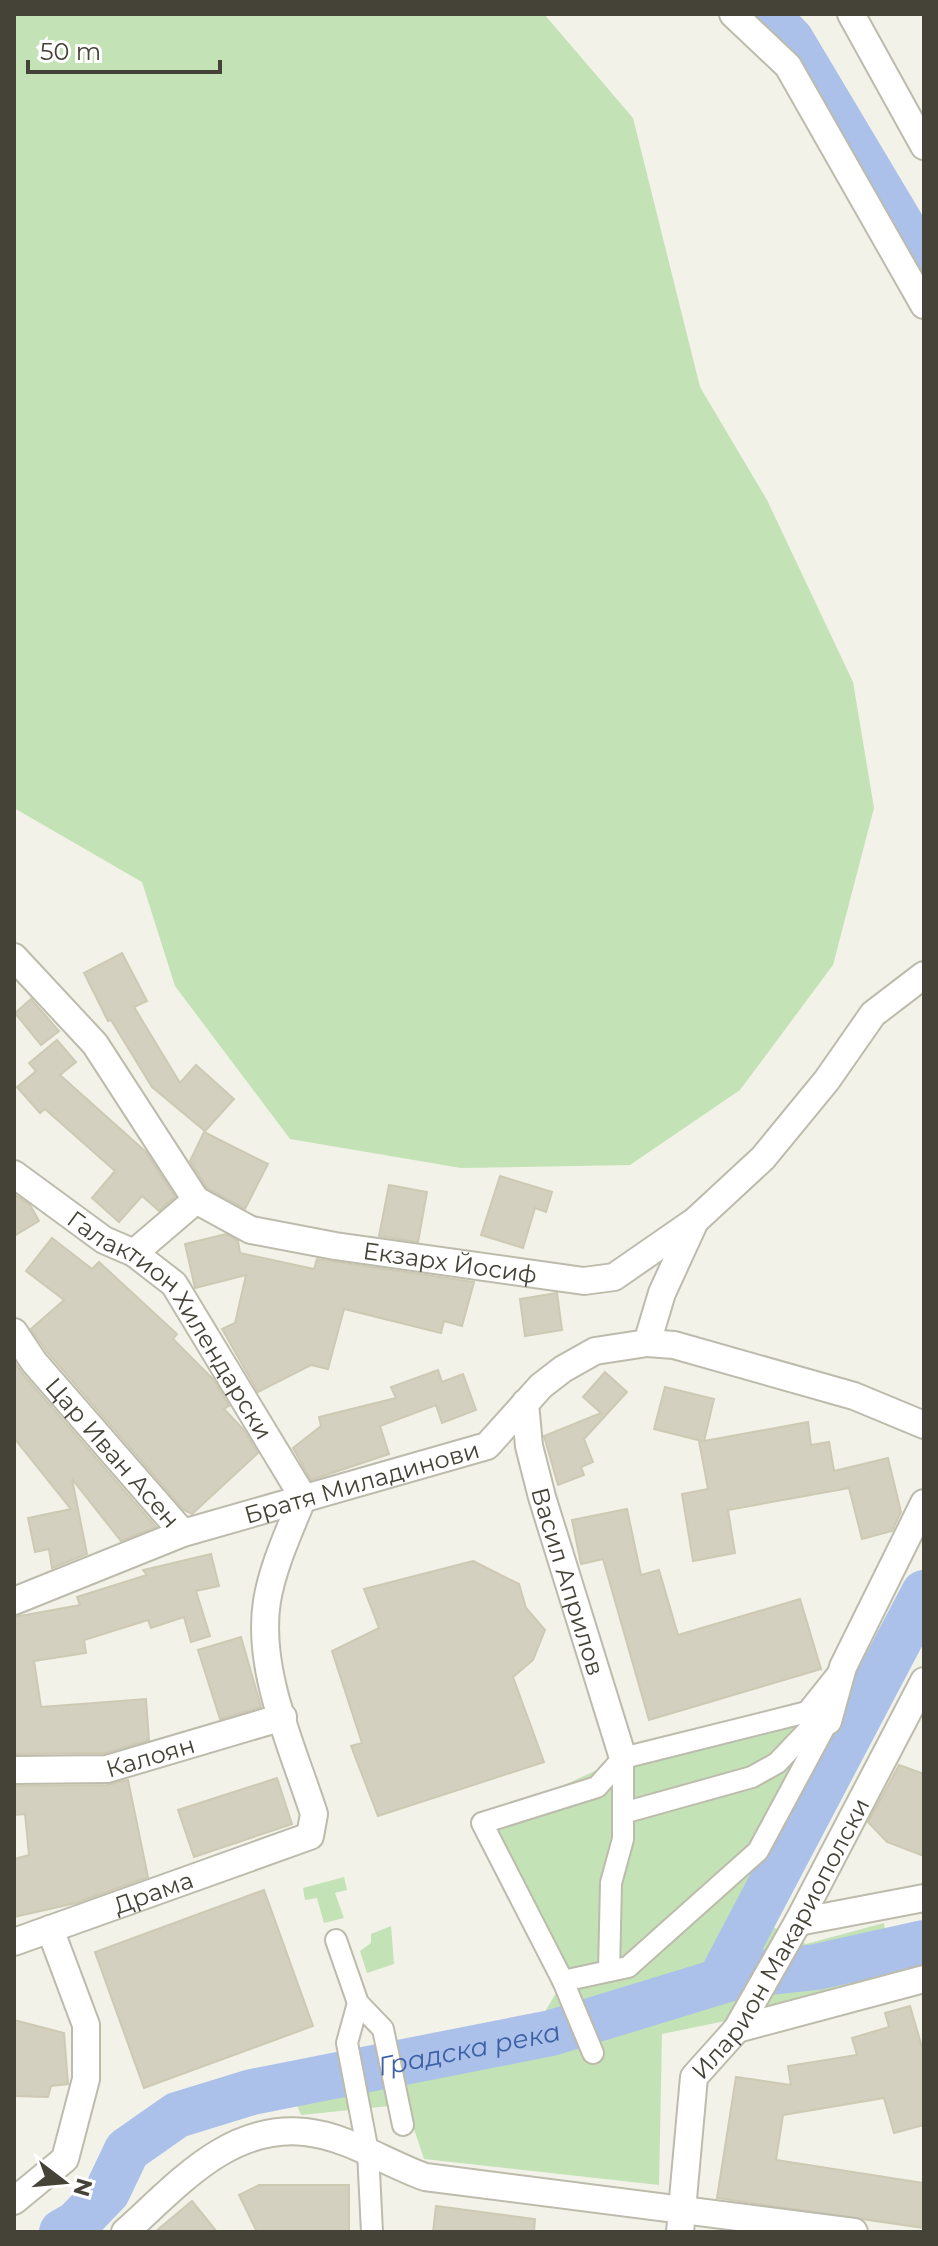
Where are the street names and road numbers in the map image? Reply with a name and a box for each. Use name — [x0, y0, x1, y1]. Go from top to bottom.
street label: Галактион Хилендарски — [62, 1204, 279, 1445]
street label: Екзарх Йосиф — [361, 1236, 539, 1289]
street label: Цар Иван Асен — [40, 1371, 186, 1533]
street label: Братя Миладинови — [241, 1434, 483, 1529]
street label: Васил Априлов — [526, 1484, 611, 1679]
street label: Калоян — [102, 1729, 198, 1783]
street label: Иларион Макариополски — [685, 1793, 875, 2085]
street label: Драма — [110, 1865, 197, 1920]

